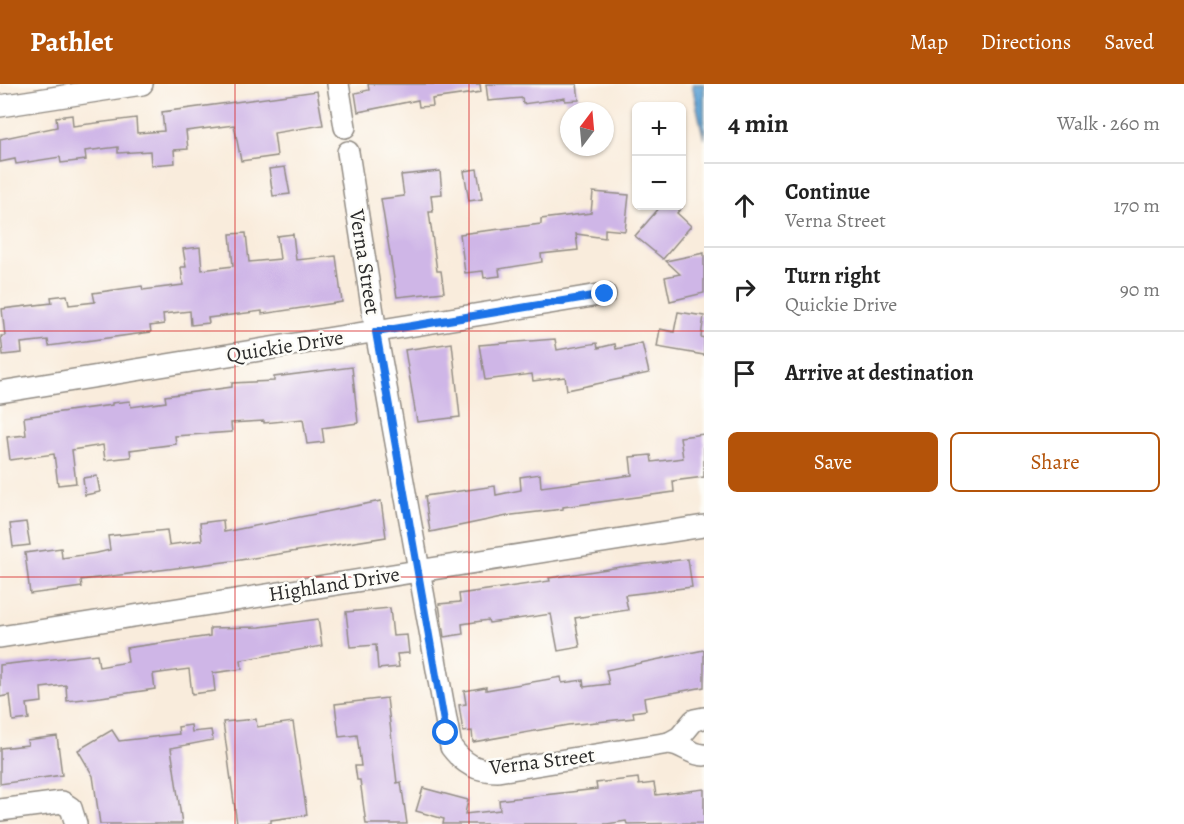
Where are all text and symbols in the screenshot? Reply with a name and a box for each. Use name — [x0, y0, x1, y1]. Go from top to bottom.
text: Pathlet — [30, 23, 113, 61]
text: Map — [910, 28, 948, 56]
text: Directions — [981, 28, 1071, 56]
text: Saved — [1104, 28, 1154, 56]
north arrow — [560, 102, 614, 156]
map controls — [632, 102, 686, 210]
button: + — [632, 102, 686, 156]
text: 4 min — [728, 106, 789, 141]
text: Walk · 260 m — [1057, 110, 1160, 137]
button: − — [632, 156, 686, 210]
text: Continue — [785, 177, 870, 207]
icon: ahead — [728, 189, 761, 222]
text: 170 m — [1114, 192, 1160, 219]
street label: Verna Street — [343, 207, 387, 316]
text: Verna Street — [785, 207, 886, 234]
text: Turn right — [785, 261, 881, 291]
icon: right — [728, 273, 761, 306]
text: 90 m — [1120, 276, 1160, 303]
route end — [591, 280, 617, 306]
text: Quickie Drive — [785, 291, 897, 318]
street label: Quickie Drive — [225, 323, 345, 369]
icon: arrive — [728, 357, 761, 390]
text: Arrive at destination — [785, 358, 974, 388]
button: Save — [728, 432, 938, 492]
button: Share — [950, 432, 1160, 492]
street label: Highland Drive — [266, 560, 402, 608]
route start — [432, 719, 458, 745]
street label: Verna Street — [487, 741, 596, 781]

